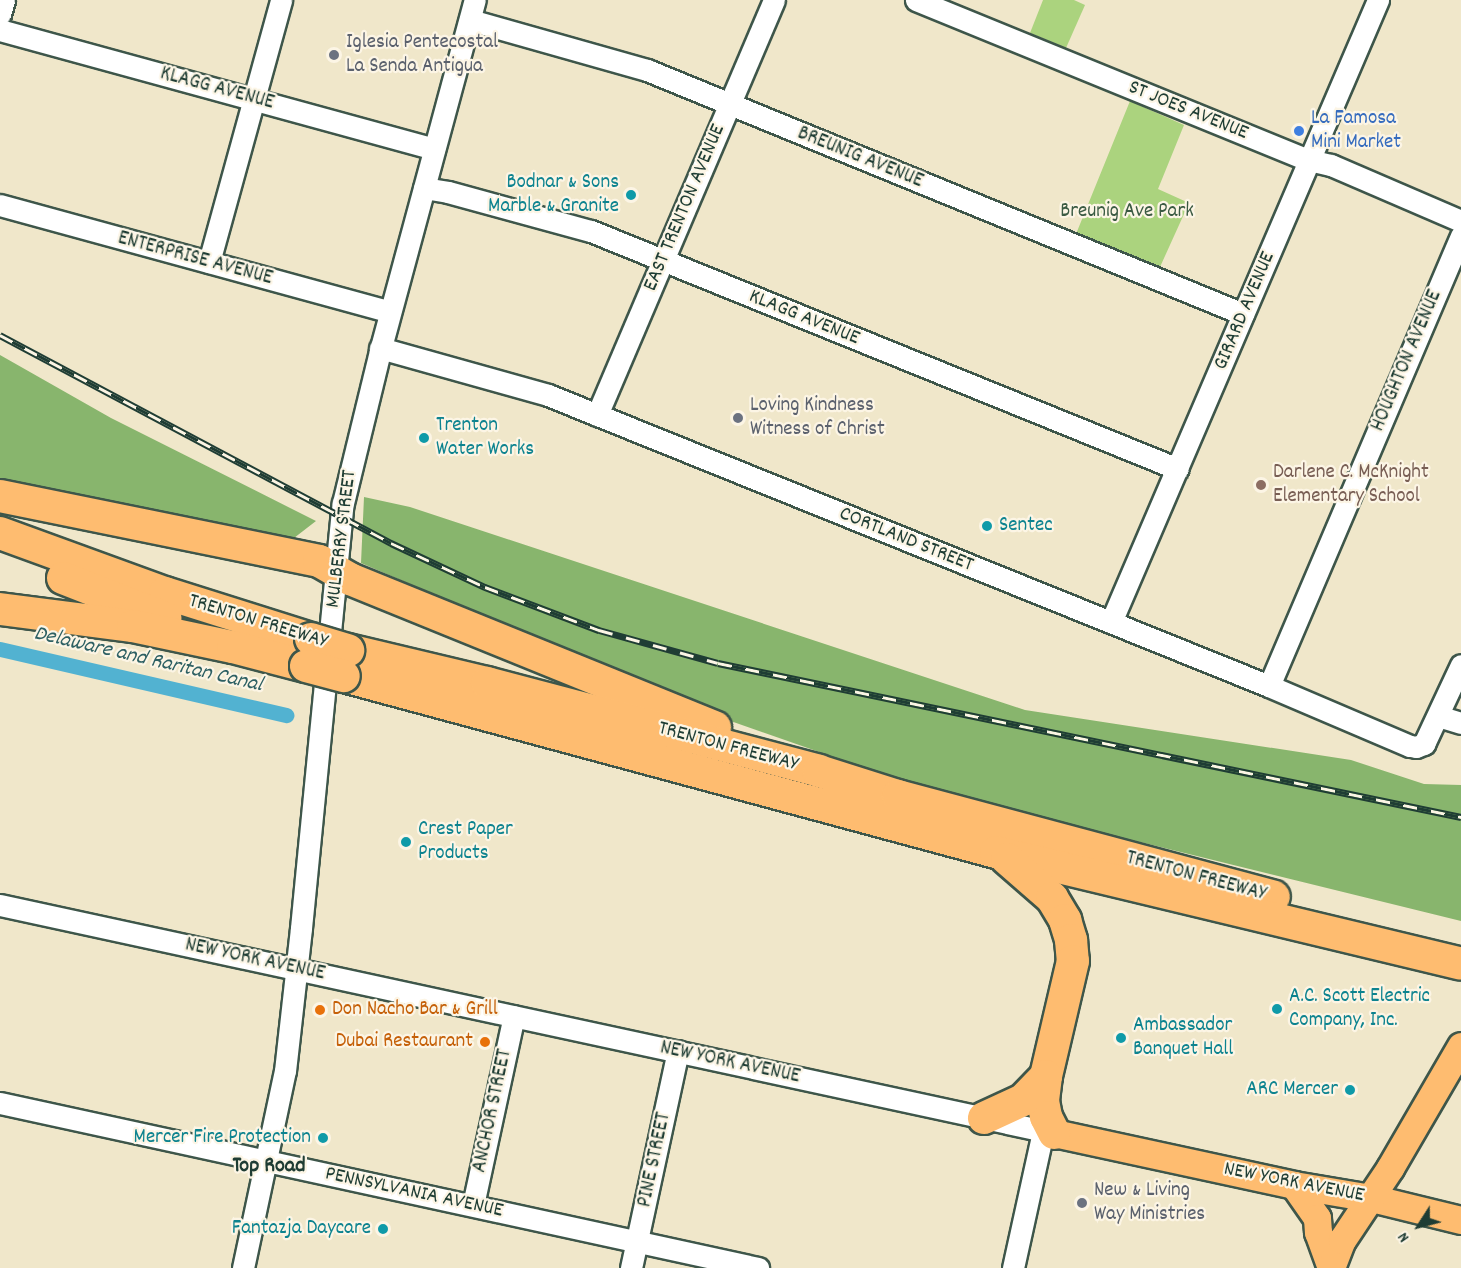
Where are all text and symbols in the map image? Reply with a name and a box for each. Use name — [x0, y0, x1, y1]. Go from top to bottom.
place label: Iglesia Pentecostal La Senda Antigua — [346, 30, 498, 80]
marker: Iglesia Pentecostal La Senda Antigua — [327, 48, 341, 62]
street label: KLAGG AVENUE — [157, 62, 277, 116]
street label: ST JOES AVENUE — [1124, 76, 1252, 146]
place label: La Famosa Mini Market — [1311, 106, 1401, 156]
street label: EAST TRENTON AVENUE — [638, 121, 732, 295]
street label: BREUNIG AVENUE — [793, 121, 927, 195]
marker: La Famosa Mini Market — [1292, 124, 1306, 138]
place label: Bodnar & Sons Marble & Granite — [488, 170, 619, 220]
marker: Bodnar & Sons Marble & Granite — [624, 188, 638, 202]
park label: Breunig Ave Park — [1060, 199, 1194, 225]
street label: ENTERPRISE AVENUE — [115, 226, 275, 292]
street label: GIRARD AVENUE — [1209, 248, 1281, 374]
street label: KLAGG AVENUE — [745, 284, 863, 352]
street label: HOUGHTON AVENUE — [1366, 287, 1448, 435]
place label: Loving Kindness Witness of Christ — [750, 393, 885, 443]
marker: Loving Kindness Witness of Christ — [731, 411, 745, 425]
place label: Trenton Water Works — [436, 413, 534, 463]
marker: Trenton Water Works — [417, 431, 431, 445]
place label: Darlene C. McKnight Elementary School — [1273, 460, 1429, 510]
street label: MULBERRY STREET — [321, 469, 363, 609]
marker: Darlene C. McKnight Elementary School — [1254, 478, 1268, 492]
street label: CORTLAND STREET — [835, 502, 977, 578]
place label: Sentec — [999, 513, 1053, 539]
marker: Sentec — [980, 519, 994, 533]
street label: TRENTON FREEWAY — [185, 589, 331, 655]
water label: Delaware and Raritan Canal — [31, 621, 265, 699]
street label: TRENTON FREEWAY — [655, 716, 801, 778]
place label: Crest Paper Products — [418, 817, 513, 867]
marker: Crest Paper Products — [399, 835, 413, 849]
street label: TRENTON FREEWAY — [1123, 846, 1269, 908]
street label: NEW YORK AVENUE — [183, 933, 327, 987]
place label: A.C. Scott Electric Company, Inc. — [1289, 984, 1430, 1034]
place label: Don Nacho Bar & Grill — [332, 997, 498, 1023]
marker: A.C. Scott Electric Company, Inc. — [1270, 1002, 1284, 1016]
marker: Don Nacho Bar & Grill — [313, 1003, 327, 1017]
place label: Ambassador Banquet Hall — [1133, 1013, 1233, 1063]
place label: Dubai Restaurant — [335, 1029, 473, 1055]
marker: Ambassador Banquet Hall — [1114, 1031, 1128, 1045]
marker: Dubai Restaurant — [478, 1035, 492, 1049]
street label: NEW YORK AVENUE — [658, 1036, 802, 1090]
street label: ANCHOR STREET — [468, 1047, 518, 1175]
place label: ARC Mercer — [1246, 1077, 1338, 1103]
marker: ARC Mercer — [1343, 1083, 1357, 1097]
street label: PINE STREET — [633, 1110, 677, 1210]
place label: Mercer Fire Protection — [134, 1125, 311, 1151]
marker: Mercer Fire Protection — [316, 1131, 330, 1145]
district label: Top Road — [233, 1154, 305, 1180]
street label: NEW YORK AVENUE — [1222, 1157, 1366, 1209]
street label: PENNSYLVANIA AVENUE — [323, 1162, 505, 1224]
place label: New & Living Way Ministries — [1094, 1178, 1205, 1228]
marker: New & Living Way Ministries — [1075, 1196, 1089, 1210]
north arrow — [1389, 1196, 1449, 1256]
place label: Fantazja Daycare — [232, 1216, 371, 1242]
marker: Fantazja Daycare — [376, 1222, 390, 1236]
text: N — [1392, 1227, 1416, 1247]

